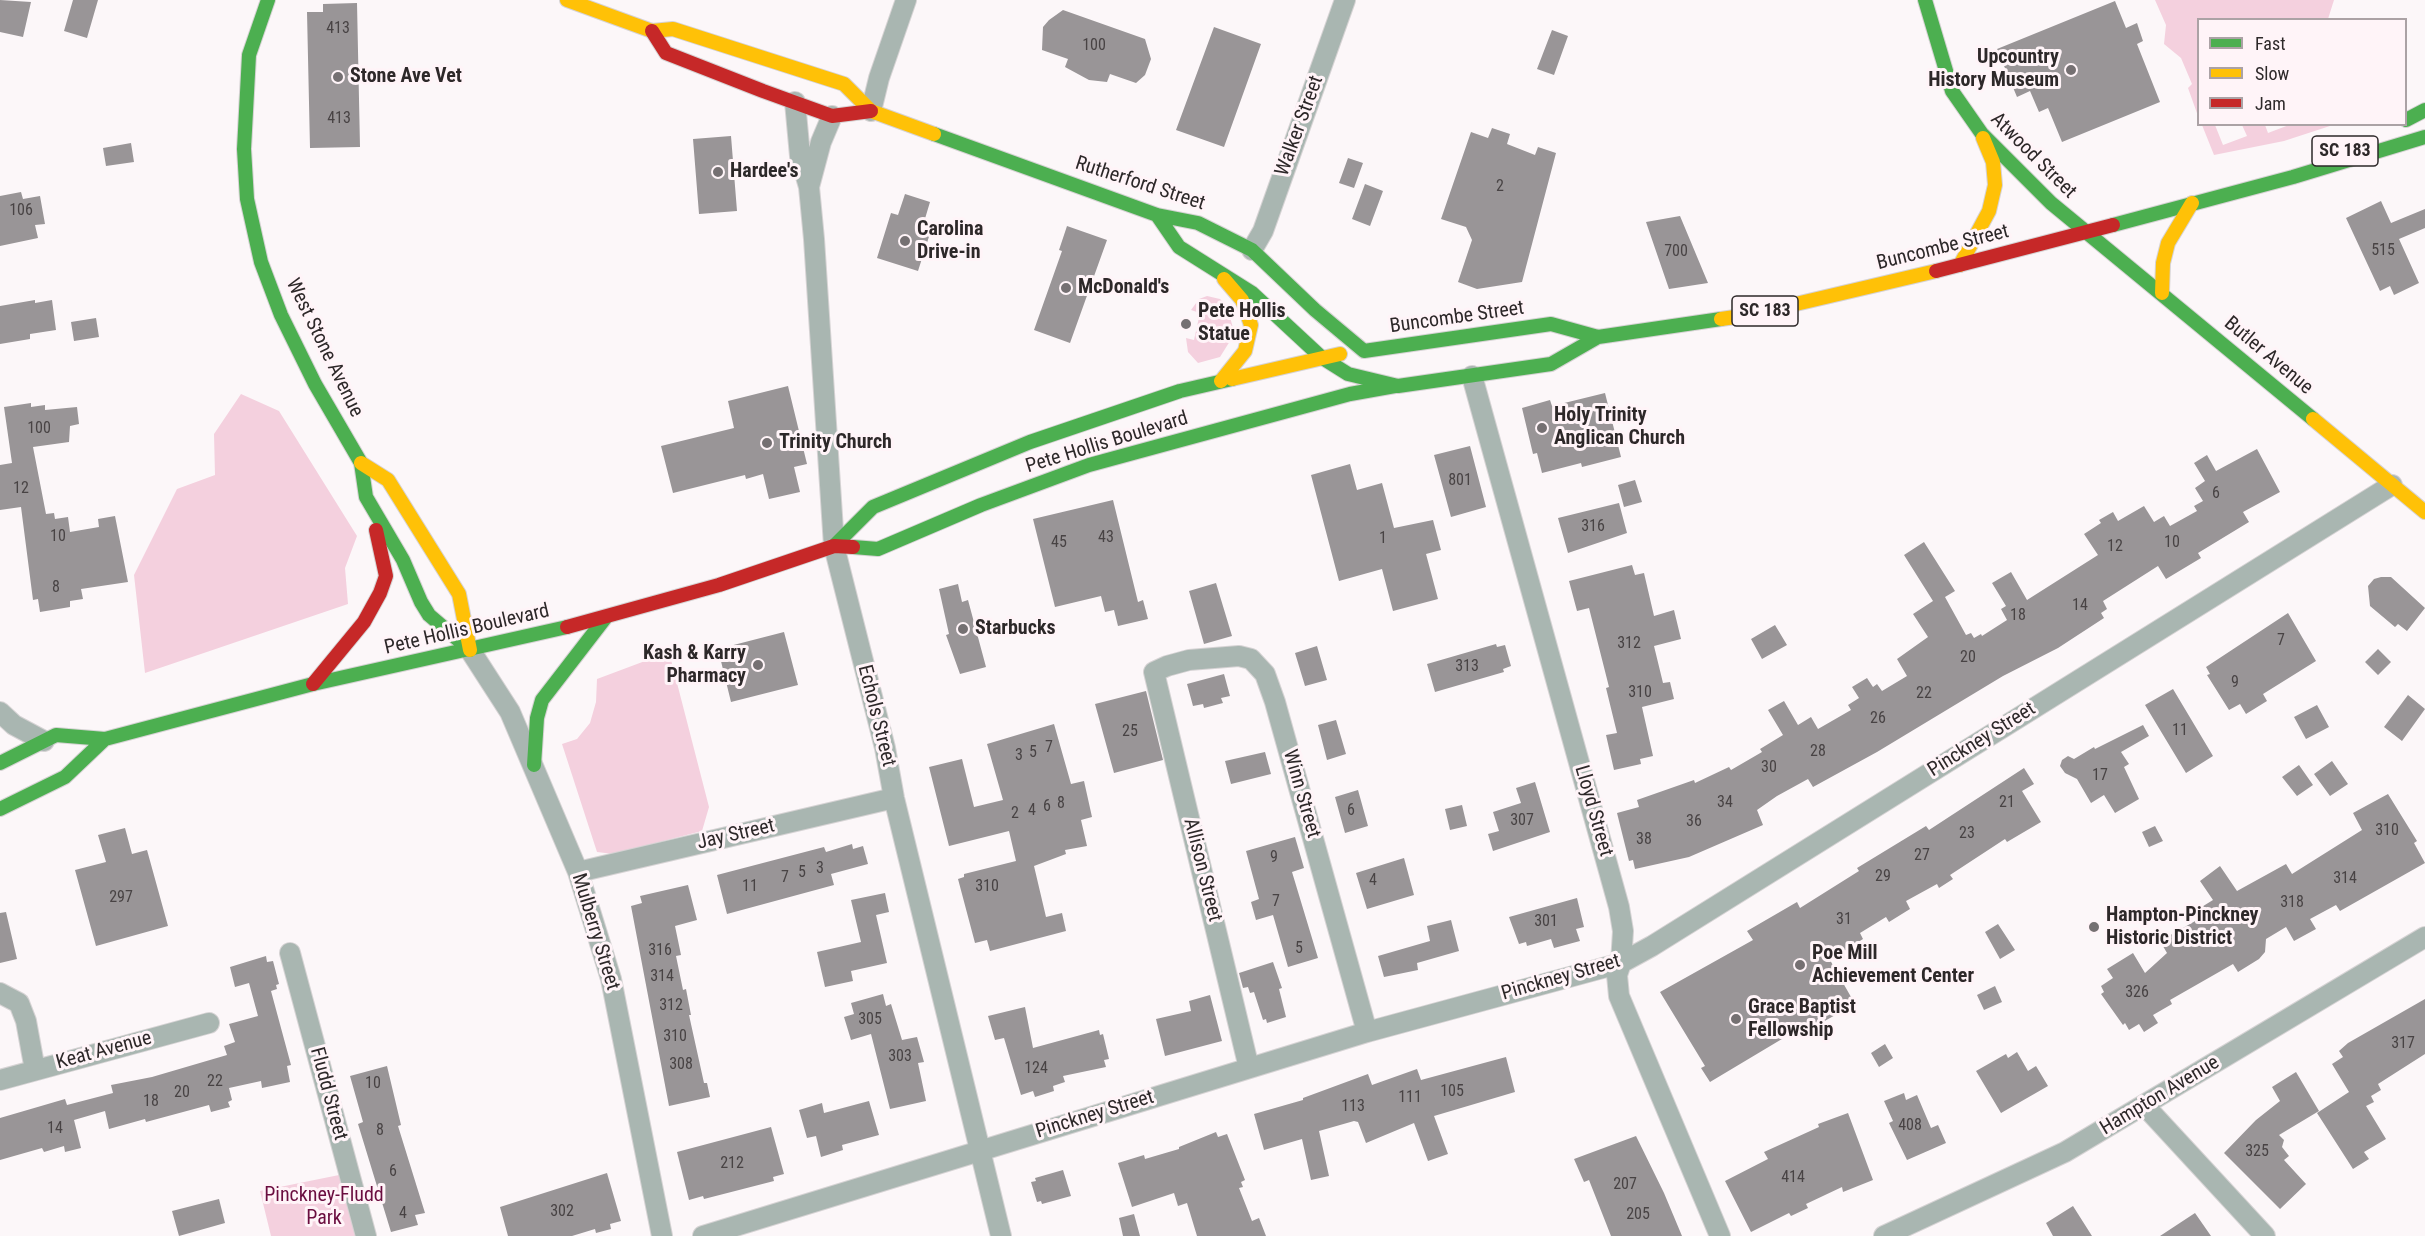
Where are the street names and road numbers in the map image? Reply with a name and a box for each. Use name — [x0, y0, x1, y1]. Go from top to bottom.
street label: Walker Street — [1271, 73, 1329, 179]
street label: Atwood Street — [1985, 108, 2081, 204]
road number: SC 183 — [2312, 136, 2378, 166]
street label: Rutherford Street — [1072, 152, 1208, 216]
street label: Buncombe Street — [1874, 220, 2012, 276]
street label: West Stone Avenue — [280, 275, 368, 421]
road number: SC 183 — [1732, 296, 1798, 326]
street label: Buncombe Street — [1388, 297, 1526, 339]
street label: Butler Avenue — [2219, 312, 2317, 400]
street label: Pete Hollis Boulevard — [1023, 407, 1191, 479]
street label: Pete Hollis Boulevard — [382, 599, 552, 661]
street label: Echols Street — [852, 663, 900, 769]
street label: Pinckney Street — [1924, 697, 2040, 783]
street label: Winn Street — [1277, 747, 1325, 841]
street label: Lloyd Street — [1569, 763, 1617, 859]
street label: Jay Street — [695, 814, 777, 856]
street label: Allison Street — [1178, 816, 1226, 924]
street label: Mulberry Street — [566, 871, 624, 993]
street label: Pinckney Street — [1499, 950, 1623, 1006]
street label: Keat Avenue — [54, 1027, 154, 1075]
street label: Fludd Street — [304, 1045, 352, 1143]
street label: Hampton Avenue — [2096, 1051, 2224, 1141]
street label: Pinckney Street — [1033, 1086, 1157, 1144]

